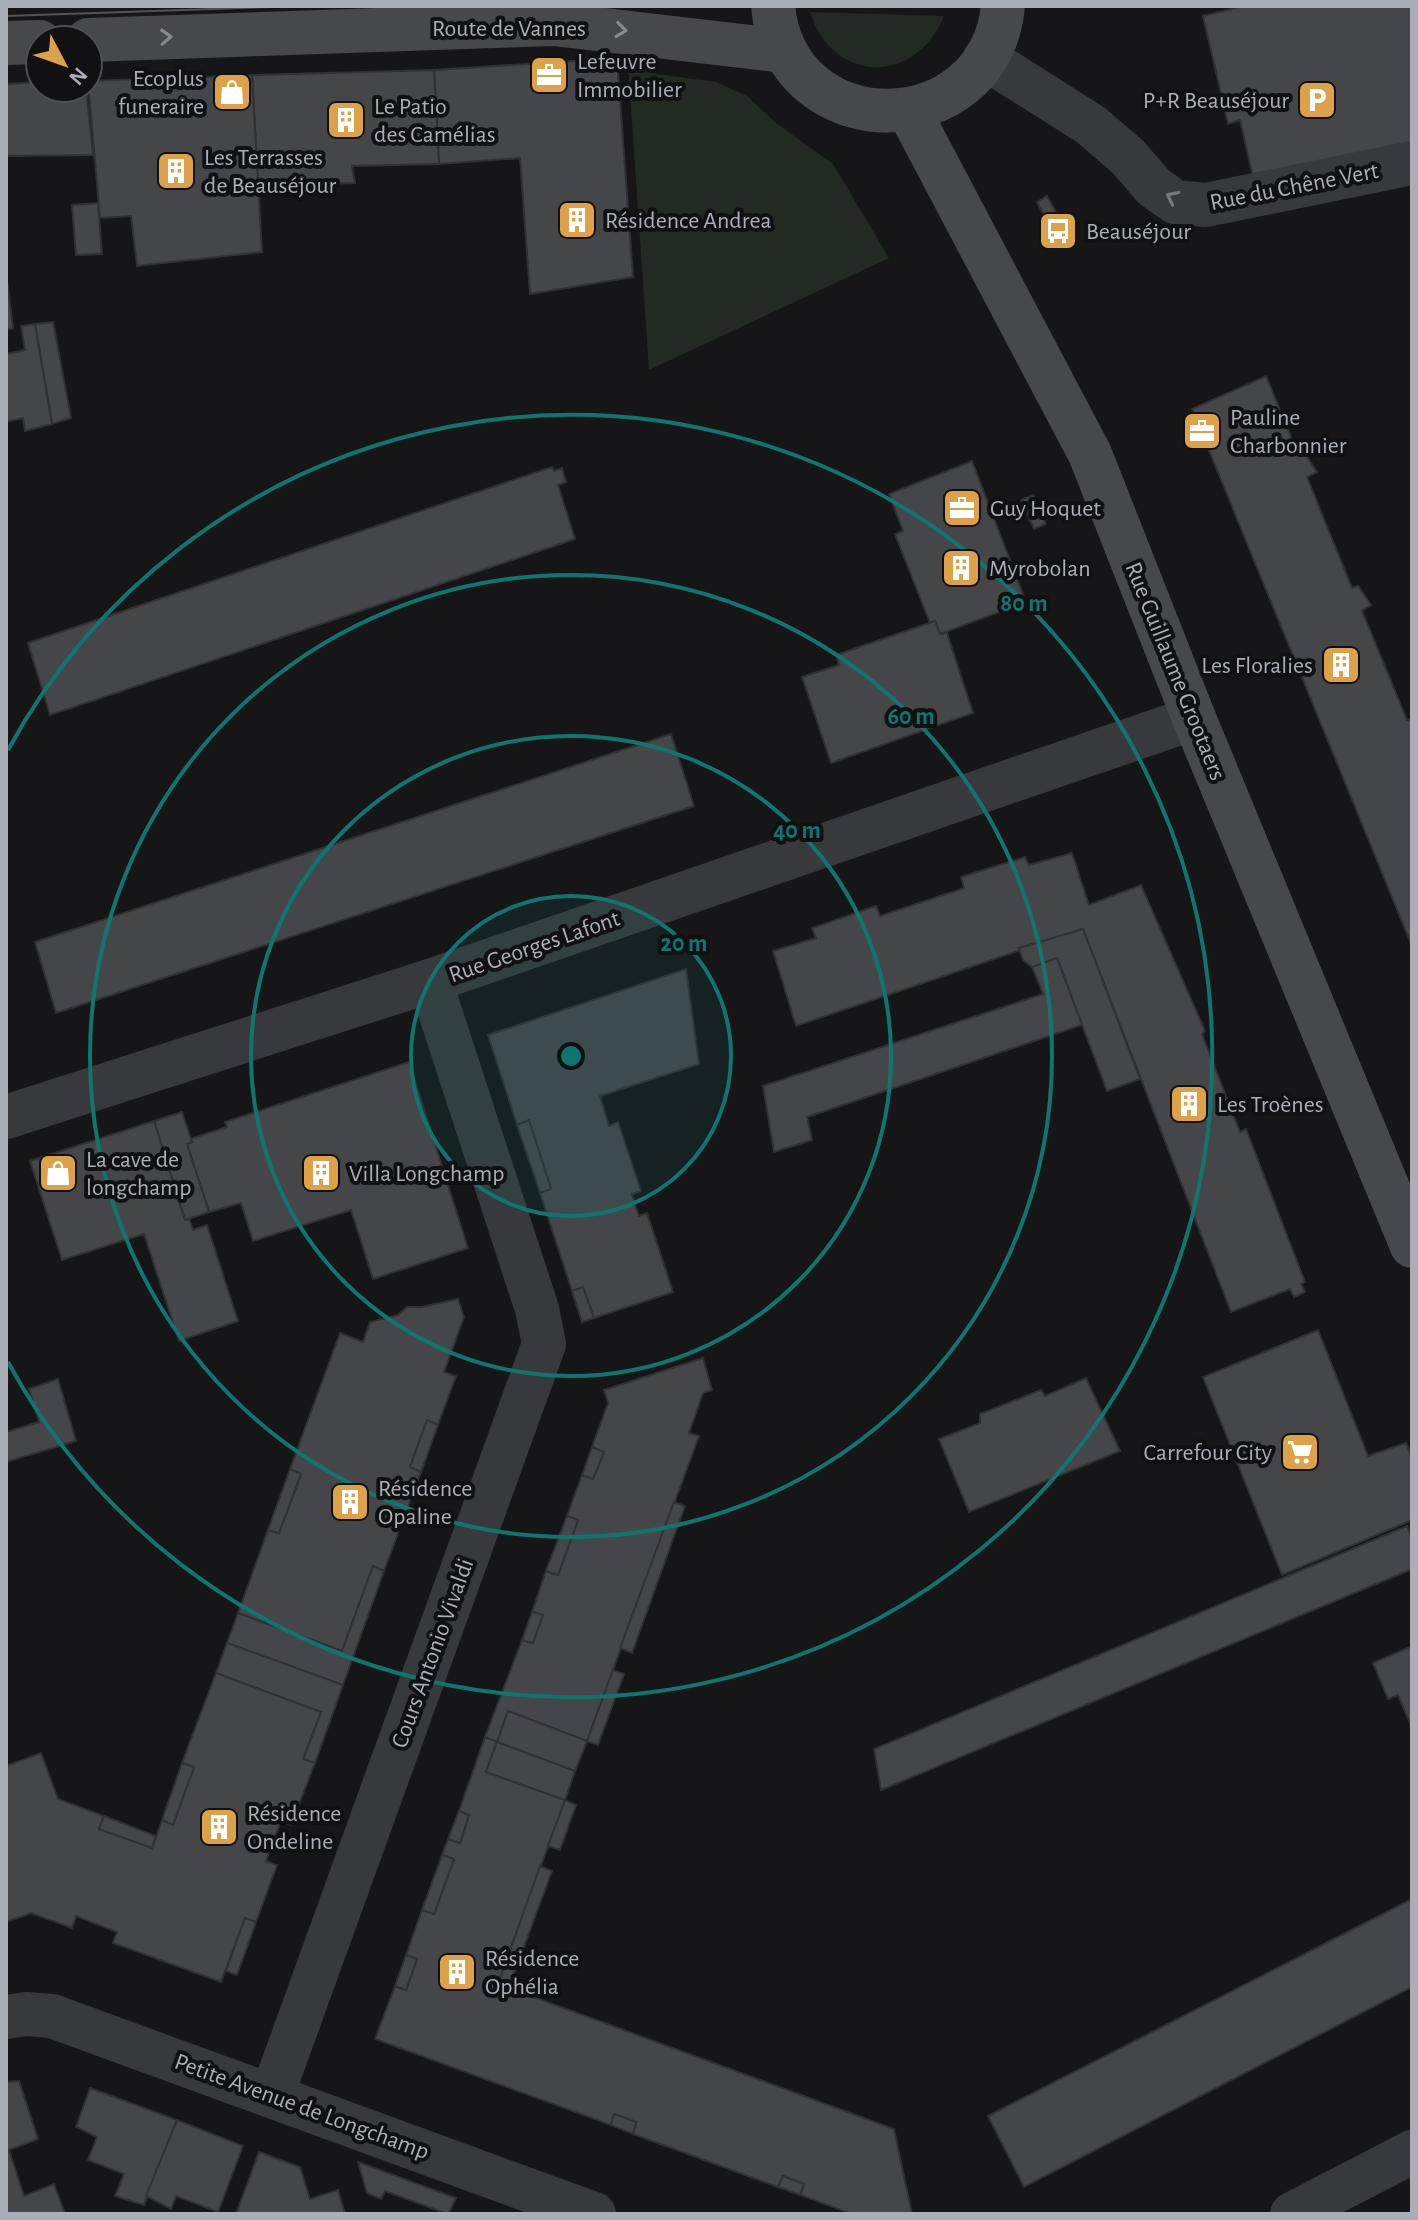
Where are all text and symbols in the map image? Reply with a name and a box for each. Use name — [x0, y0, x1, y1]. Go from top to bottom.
street label: Route de Vannes — [432, 17, 586, 41]
one-way arrow — [615, 22, 628, 39]
north arrow — [24, 24, 104, 104]
one-way arrow — [160, 29, 173, 46]
place label: Lefeuvre Immobilier — [577, 50, 682, 102]
office icon: Lefeuvre Immobilier — [528, 54, 570, 96]
text: N — [65, 63, 92, 89]
place label: Ecoplus funeraire — [118, 67, 204, 119]
shop icon: Ecoplus funeraire — [211, 71, 253, 113]
parking icon: P+R Beauséjour — [1296, 79, 1338, 121]
place label: P+R Beauséjour — [1143, 89, 1289, 113]
place label: Le Patio des Camélias — [374, 95, 496, 147]
building icon: Le Patio des Camélias — [325, 99, 367, 141]
place label: Les Terrasses de Beauséjour — [204, 146, 337, 198]
building icon: Les Terrasses de Beauséjour — [155, 150, 197, 192]
street label: Rue du Chêne Vert — [1208, 159, 1381, 215]
one-way arrow — [1166, 191, 1180, 207]
building icon: Résidence Andrea — [556, 199, 598, 241]
place label: Résidence Andrea — [605, 209, 772, 233]
bus stop icon: Beauséjour — [1037, 210, 1079, 252]
place label: Beauséjour — [1086, 220, 1191, 244]
place label: Pauline Charbonnier — [1230, 406, 1347, 458]
office icon: Pauline Charbonnier — [1181, 410, 1223, 452]
office icon: Guy Hoquet — [941, 487, 983, 529]
place label: Guy Hoquet — [990, 497, 1101, 521]
building icon: Myrobolan — [940, 547, 982, 589]
place label: Myrobolan — [989, 557, 1091, 581]
street label: Rue Guillaume Grootaers — [1120, 559, 1230, 784]
text: 80 m — [1000, 592, 1048, 616]
building icon: Les Floralies — [1320, 644, 1362, 686]
place label: Les Floralies — [1201, 654, 1313, 678]
text: 60 m — [887, 705, 935, 729]
text: 40 m — [773, 819, 821, 843]
street label: Rue Georges Lafont — [446, 906, 623, 987]
text: 20 m — [661, 932, 707, 956]
centre of rings — [557, 1042, 585, 1070]
building icon: Les Troènes — [1168, 1083, 1210, 1125]
place label: Les Troènes — [1217, 1093, 1324, 1117]
place label: La cave de longchamp — [86, 1148, 192, 1200]
shop icon: La cave de longchamp — [37, 1152, 79, 1194]
building icon: Villa Longchamp — [300, 1152, 342, 1194]
place label: Villa Longchamp — [349, 1162, 505, 1186]
supermarket icon: Carrefour City — [1279, 1431, 1321, 1473]
place label: Carrefour City — [1144, 1441, 1272, 1465]
place label: Résidence Opaline — [378, 1477, 472, 1529]
building icon: Résidence Opaline — [329, 1481, 371, 1523]
street label: Cours Antonio Vivaldi — [388, 1555, 478, 1751]
place label: Résidence Ondeline — [247, 1802, 341, 1854]
building icon: Résidence Ondeline — [198, 1806, 240, 1848]
place label: Résidence Ophélia — [485, 1947, 579, 1999]
building icon: Résidence Ophélia — [436, 1951, 478, 1993]
street label: Petite Avenue de Longchamp — [171, 2050, 432, 2164]

